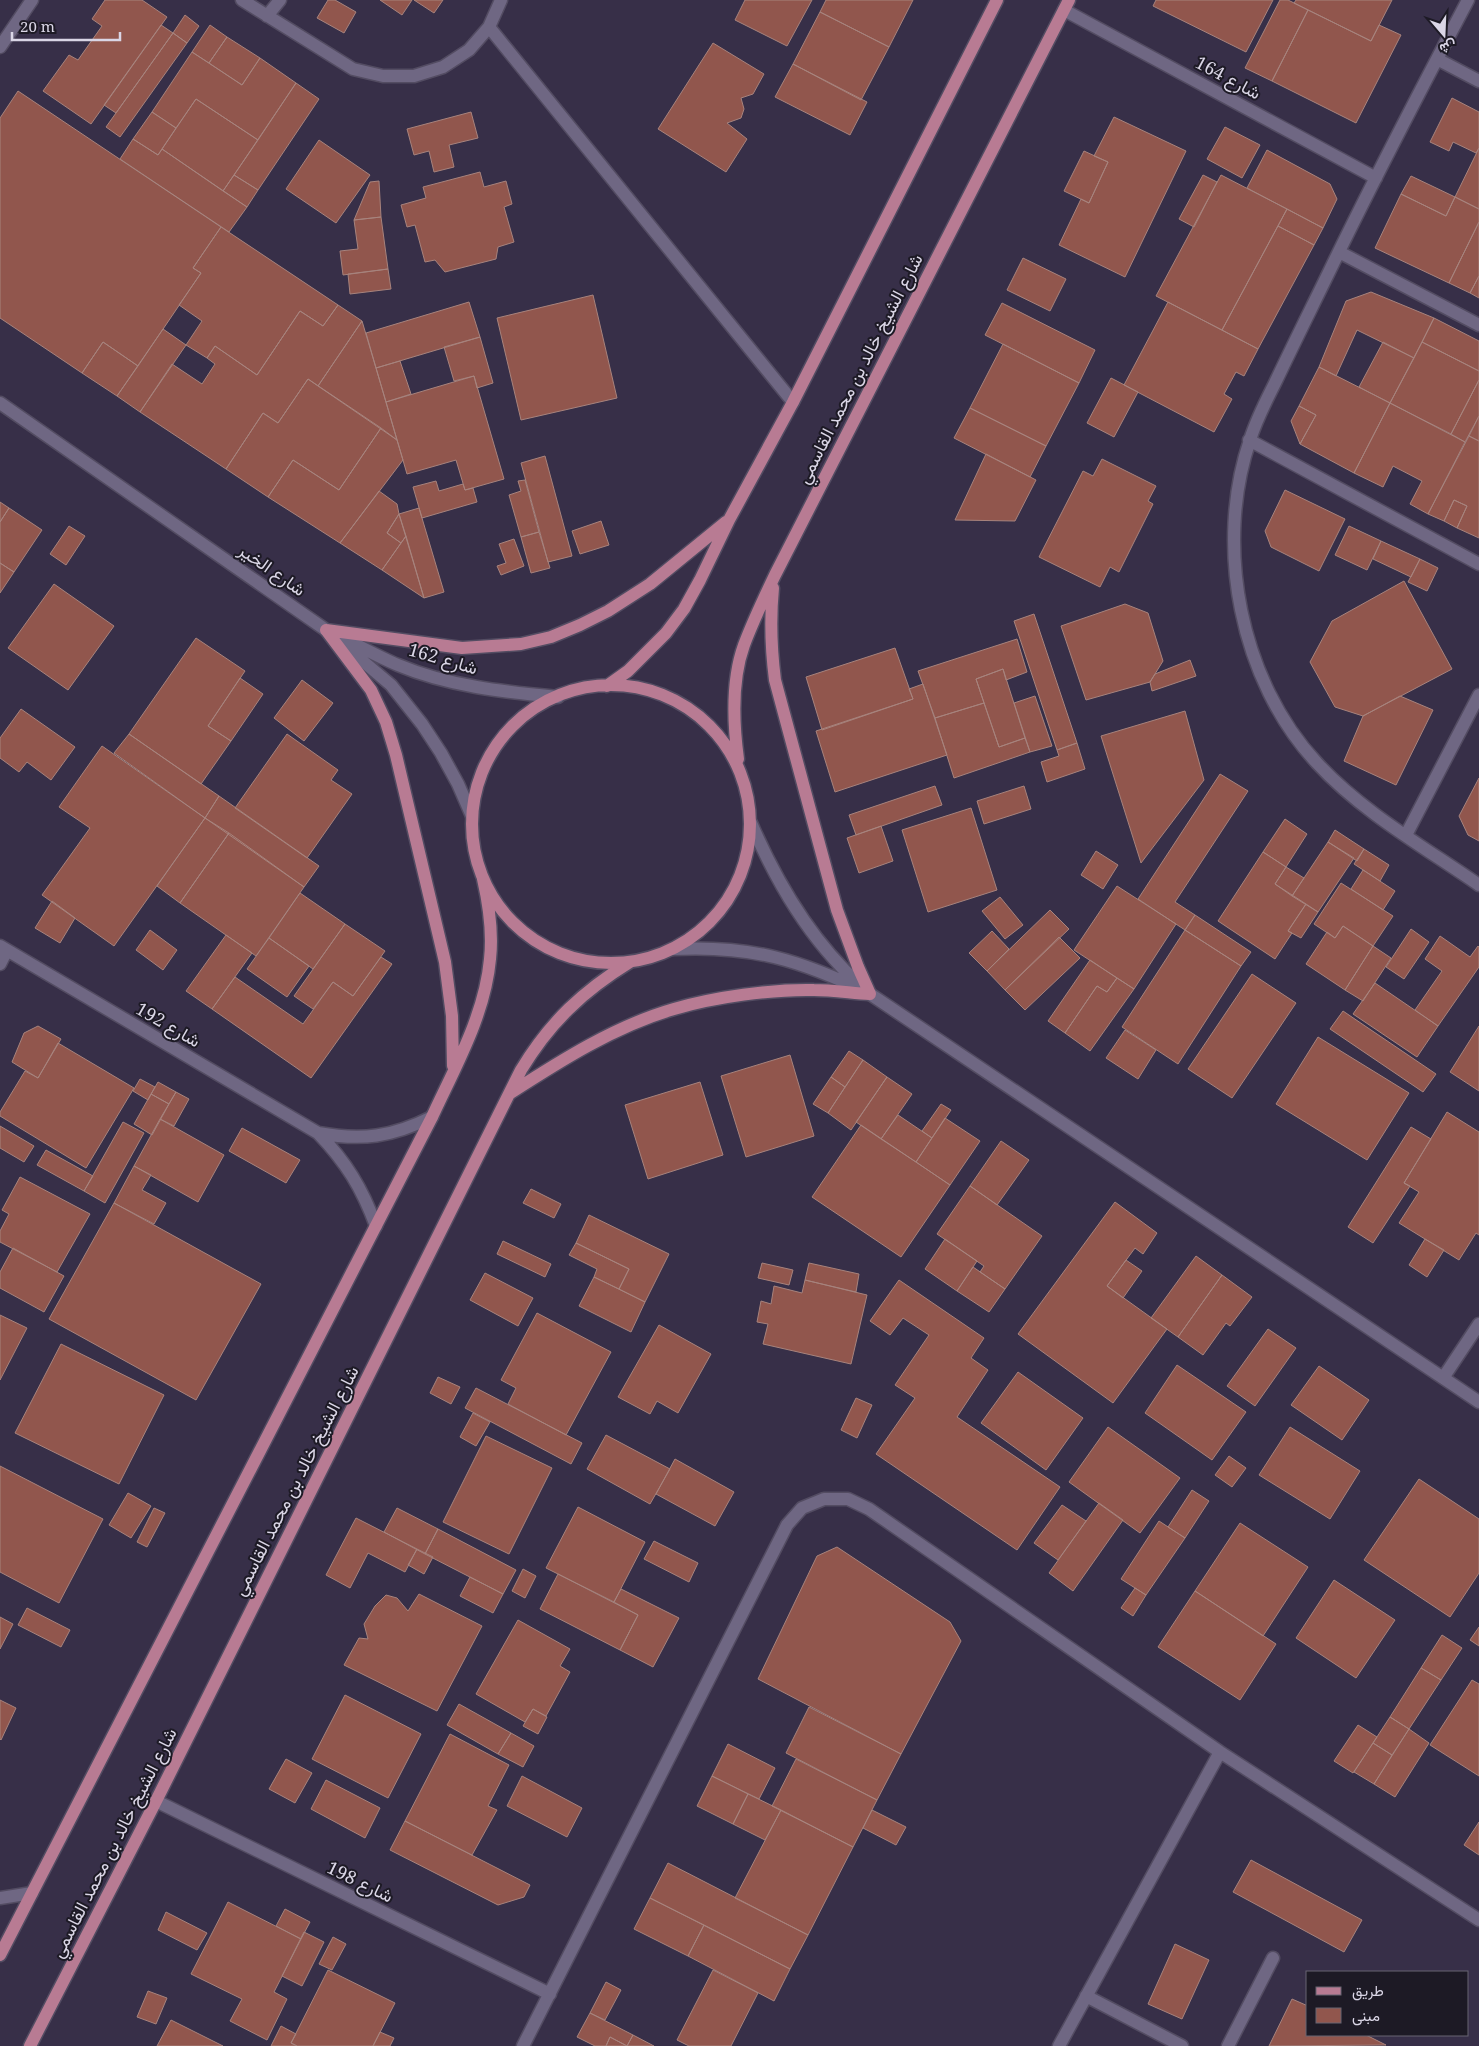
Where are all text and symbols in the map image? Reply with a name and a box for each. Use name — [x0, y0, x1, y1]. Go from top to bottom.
scale bar — [12, 10, 120, 42]
north arrow — [1419, 10, 1469, 60]
text: 20 m — [20, 16, 55, 36]
text: ش — [1437, 36, 1459, 60]
street label: شارع 164 — [1191, 50, 1265, 105]
street label: شارع الشيخ خالد بن محمد القاسمي — [791, 249, 931, 489]
street label: شارع الخير — [233, 537, 311, 602]
street label: شارع 162 — [406, 637, 481, 680]
street label: شارع 192 — [131, 996, 205, 1053]
street label: شارع الشيخ خالد بن محمد القاسمي — [227, 1361, 367, 1601]
street label: شارع الشيخ خالد بن محمد القاسمي — [45, 1723, 185, 1963]
street label: شارع 198 — [323, 1855, 398, 1908]
legend — [1306, 1971, 1469, 2036]
text: طريق — [1352, 1980, 1384, 2001]
text: مبنى — [1352, 2005, 1380, 2026]

